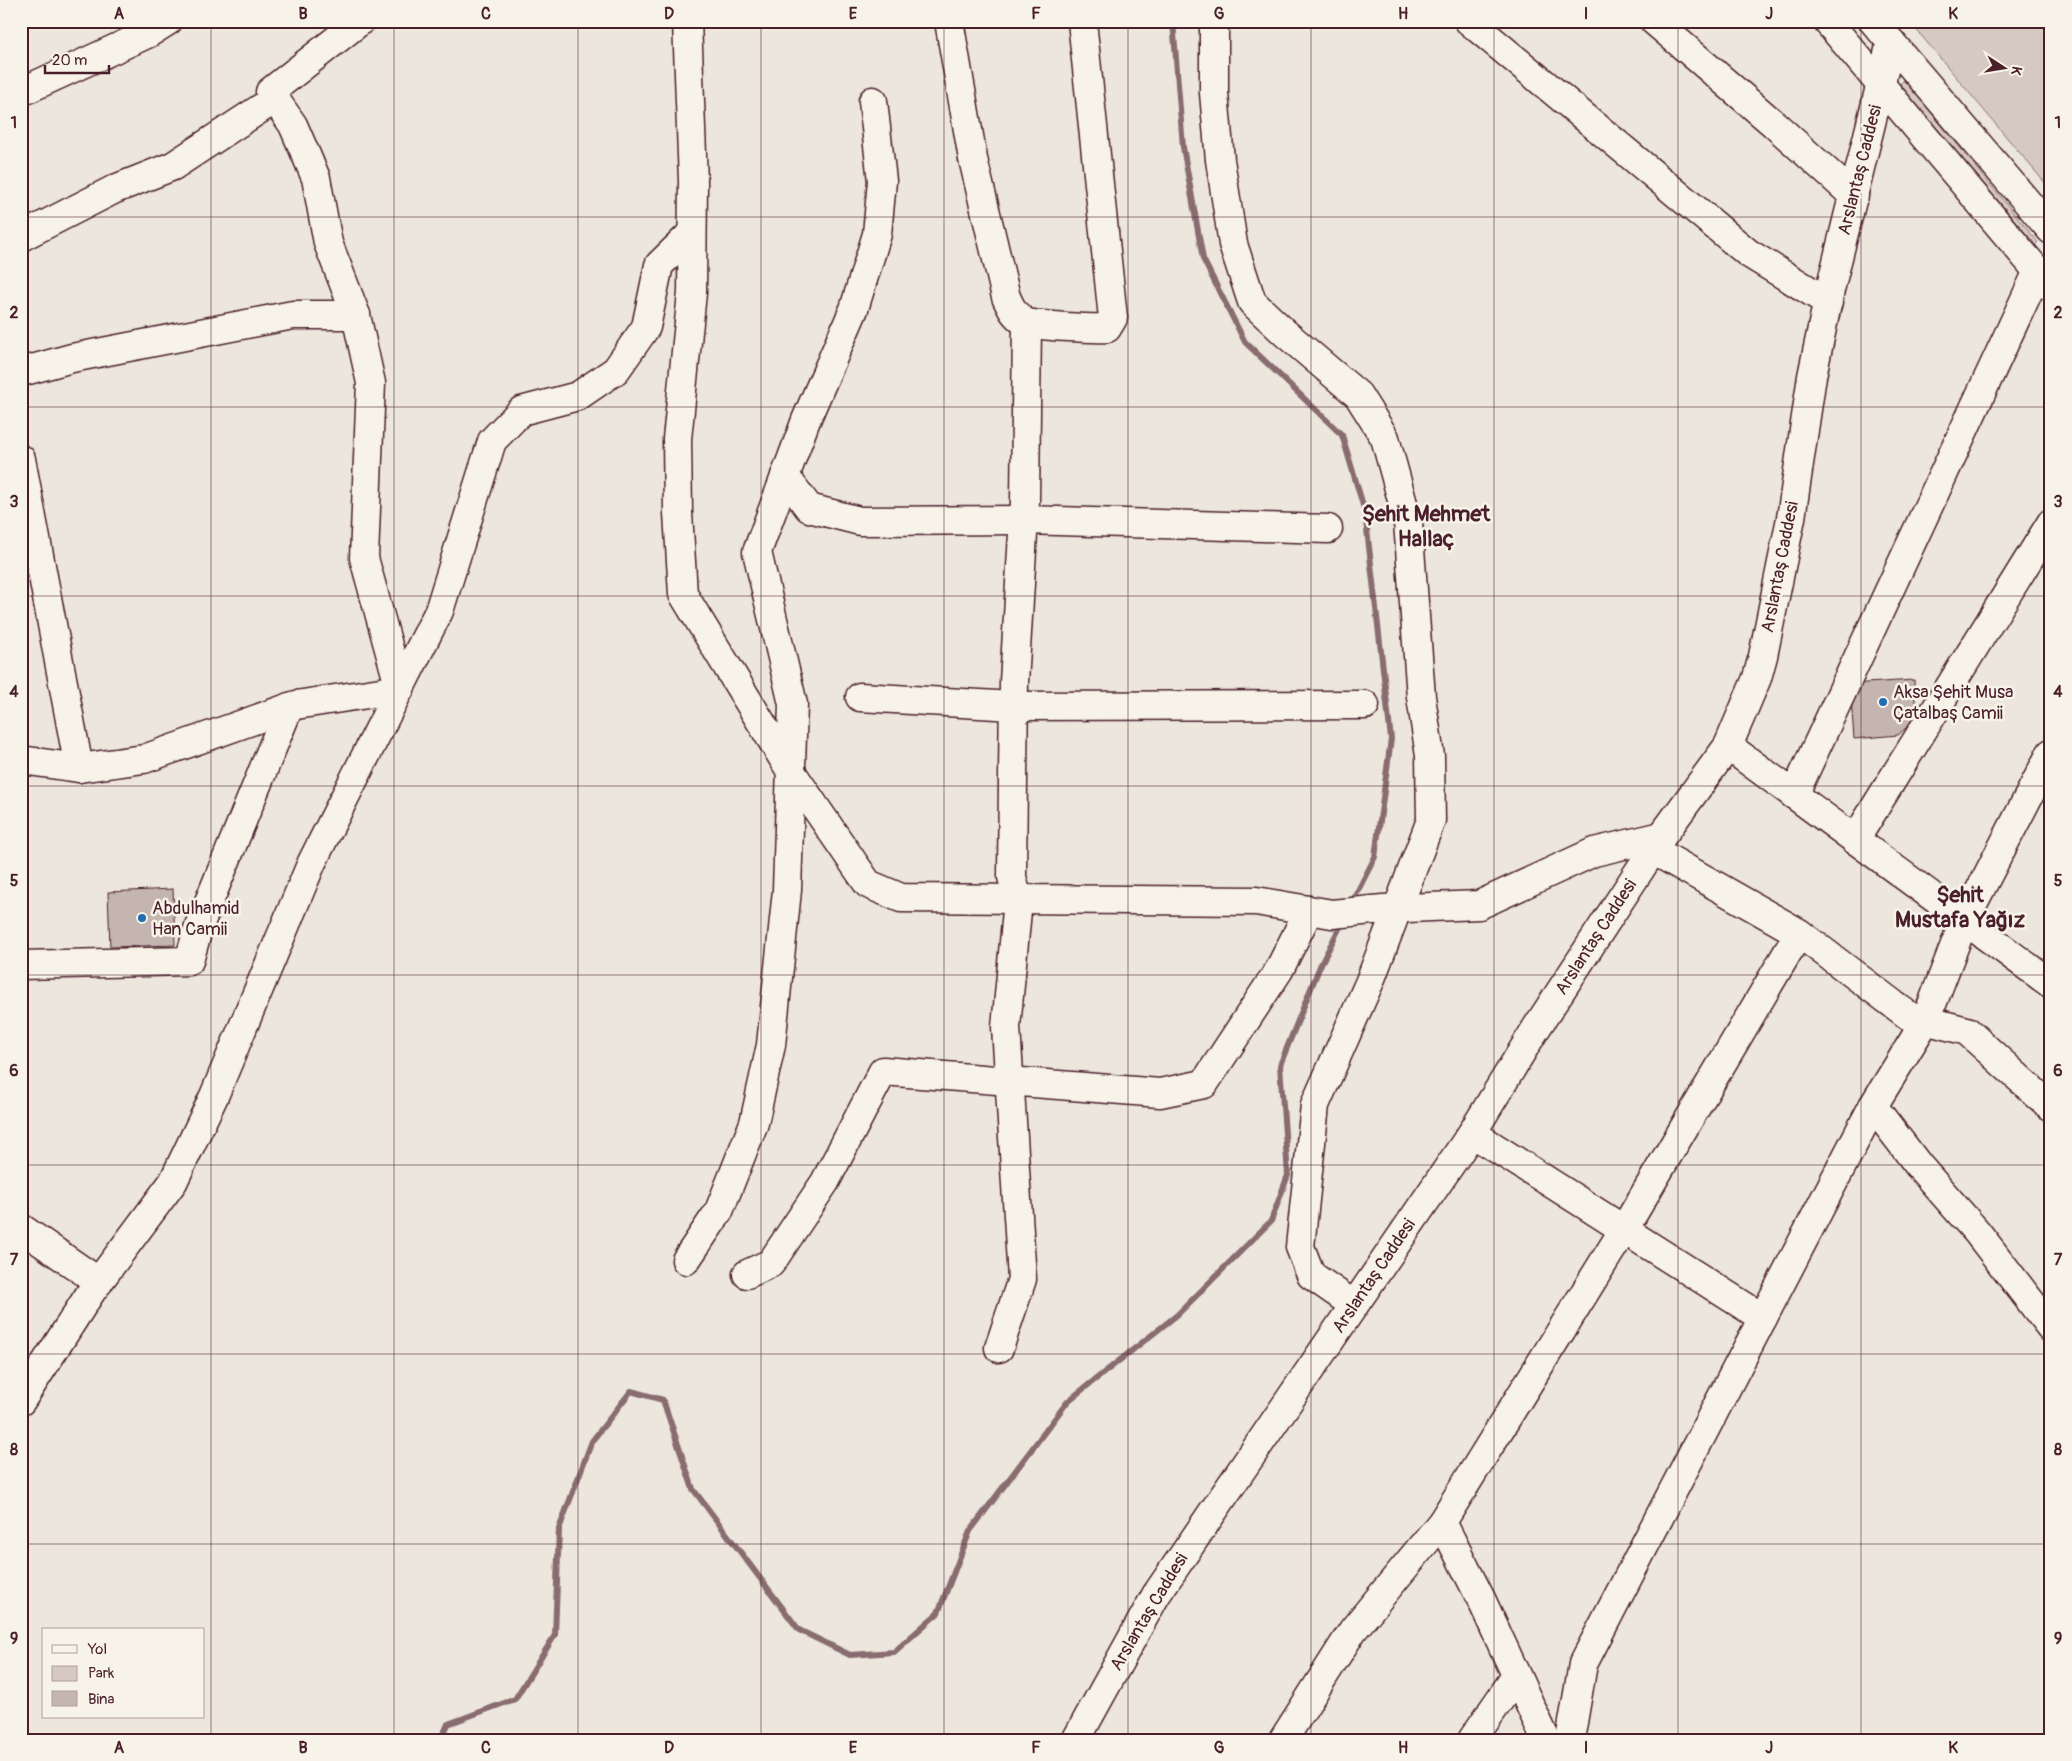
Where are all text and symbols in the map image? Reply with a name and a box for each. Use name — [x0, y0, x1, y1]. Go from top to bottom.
text: A — [114, 4, 125, 24]
text: B — [298, 4, 308, 24]
text: C — [481, 4, 491, 24]
text: D — [664, 4, 674, 24]
text: E — [849, 4, 858, 24]
text: F — [1031, 4, 1041, 24]
text: G — [1214, 4, 1225, 24]
text: H — [1398, 4, 1408, 24]
text: I — [1584, 4, 1588, 24]
text: J — [1765, 4, 1773, 24]
text: K — [1948, 4, 1958, 24]
scale bar — [45, 42, 109, 74]
north arrow — [1980, 42, 2030, 92]
text: 20 m — [52, 51, 87, 70]
text: K — [2007, 65, 2025, 77]
street label: Arslantaş Caddesi — [1833, 103, 1887, 237]
text: 1 — [11, 113, 17, 133]
text: 1 — [2055, 113, 2061, 133]
text: 2 — [10, 303, 19, 323]
text: 2 — [2054, 303, 2063, 323]
text: 3 — [10, 492, 19, 512]
text: 3 — [2054, 492, 2063, 512]
street label: Arslantaş Caddesi — [1756, 499, 1804, 635]
district label: Şehit Mehmet Hallaç — [1362, 500, 1491, 553]
place label: Aksa Şehit Musa Çatalbaş Camii — [1893, 681, 2013, 725]
text: 4 — [9, 682, 19, 702]
text: 4 — [2053, 682, 2063, 702]
marker: Aksa Şehit Musa Çatalbaş Camii — [1877, 696, 1889, 708]
text: 5 — [10, 871, 19, 891]
text: 5 — [2054, 871, 2063, 891]
street label: Arslantaş Caddesi — [1550, 875, 1642, 999]
district label: Şehit Mustafa Yağız — [1895, 881, 2025, 934]
place label: Abdulhamid Han Camii — [152, 897, 240, 941]
marker: Abdulhamid Han Camii — [136, 912, 148, 924]
text: 6 — [9, 1061, 19, 1081]
text: 6 — [2053, 1061, 2063, 1081]
street label: Arslantaş Caddesi — [1327, 1214, 1421, 1338]
text: 7 — [10, 1250, 19, 1270]
text: 7 — [2054, 1250, 2063, 1270]
text: 8 — [10, 1440, 18, 1460]
text: 8 — [2054, 1440, 2062, 1460]
street label: Arslantaş Caddesi — [1105, 1549, 1193, 1675]
legend — [42, 1628, 205, 1718]
text: 9 — [10, 1629, 18, 1649]
text: 9 — [2054, 1629, 2062, 1649]
text: Yol — [87, 1640, 107, 1659]
text: Park — [88, 1664, 115, 1683]
text: Bina — [88, 1690, 115, 1709]
text: A — [114, 1738, 125, 1758]
text: B — [298, 1738, 308, 1758]
text: C — [481, 1738, 491, 1758]
text: D — [664, 1738, 674, 1758]
text: E — [849, 1738, 858, 1758]
text: F — [1031, 1738, 1041, 1758]
text: G — [1214, 1738, 1225, 1758]
text: H — [1398, 1738, 1408, 1758]
text: I — [1584, 1738, 1588, 1758]
text: J — [1765, 1738, 1773, 1758]
text: K — [1948, 1738, 1958, 1758]

